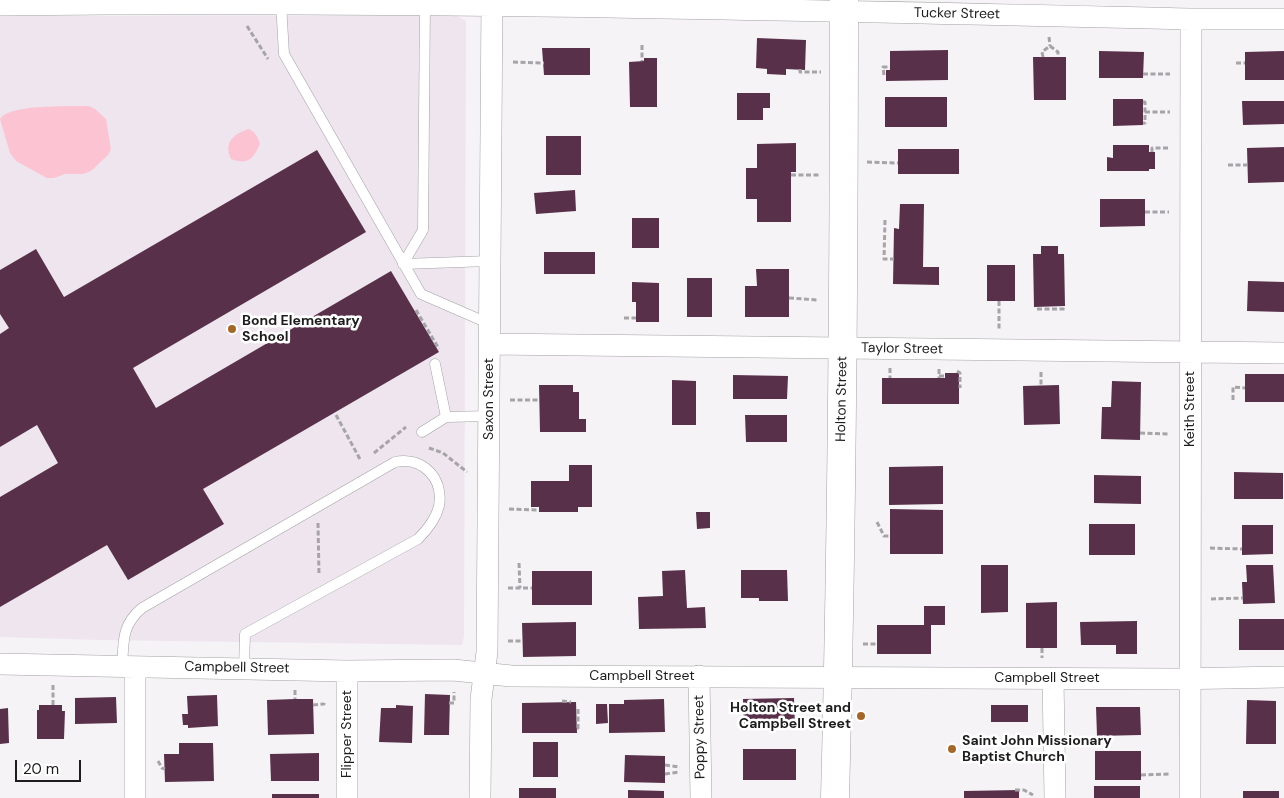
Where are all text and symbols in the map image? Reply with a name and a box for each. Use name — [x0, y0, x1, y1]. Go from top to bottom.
street label: Tucker Street — [914, 5, 1000, 23]
place label: Bond Elementary School — [242, 313, 360, 346]
marker: Bond Elementary School — [226, 323, 238, 335]
street label: Taylor Street — [861, 340, 943, 358]
street label: Holton Street — [833, 356, 851, 442]
street label: Saxon Street — [481, 358, 497, 440]
street label: Keith Street — [1182, 371, 1198, 447]
street label: Campbell Street — [184, 659, 290, 677]
street label: Campbell Street — [589, 668, 695, 684]
street label: Campbell Street — [994, 670, 1100, 686]
street label: Flipper Street — [339, 690, 355, 778]
street label: Poppy Street — [691, 695, 709, 779]
place label: Holton Street and Campbell Street — [730, 700, 851, 732]
marker: Holton Street and Campbell Street — [855, 710, 867, 722]
place label: Saint John Missionary Baptist Church — [962, 733, 1112, 766]
marker: Saint John Missionary Baptist Church — [946, 743, 958, 755]
scale bar — [18, 750, 84, 782]
text: 20 m — [23, 759, 59, 779]

